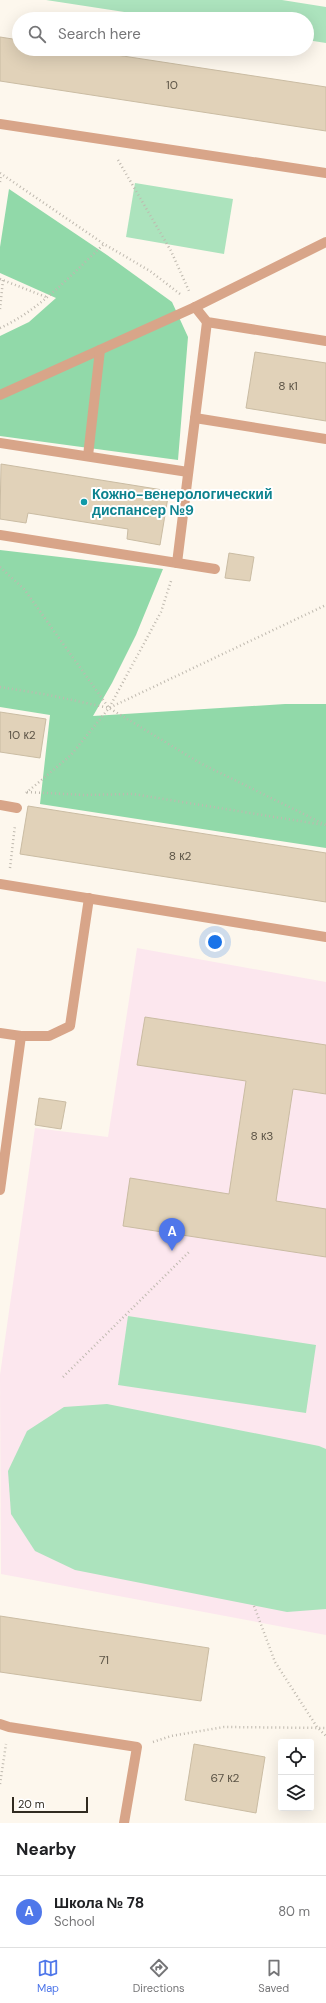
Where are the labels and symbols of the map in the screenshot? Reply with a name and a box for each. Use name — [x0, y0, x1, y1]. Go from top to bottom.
house number: 10 — [166, 77, 178, 93]
house number: 8 к1 — [278, 378, 298, 394]
place label: Кожно-венерологический диспансер №9 — [92, 485, 273, 519]
marker: Кожно-венерологический диспансер №9 — [79, 497, 89, 507]
house number: 10 к2 — [8, 727, 36, 743]
house number: 8 к2 — [169, 848, 191, 864]
your location — [205, 932, 225, 952]
house number: 8 к3 — [251, 1128, 273, 1144]
pin: A — [159, 1218, 185, 1251]
house number: 71 — [99, 1652, 109, 1668]
house number: 67 к2 — [211, 1770, 240, 1786]
scale bar — [12, 1795, 88, 1814]

